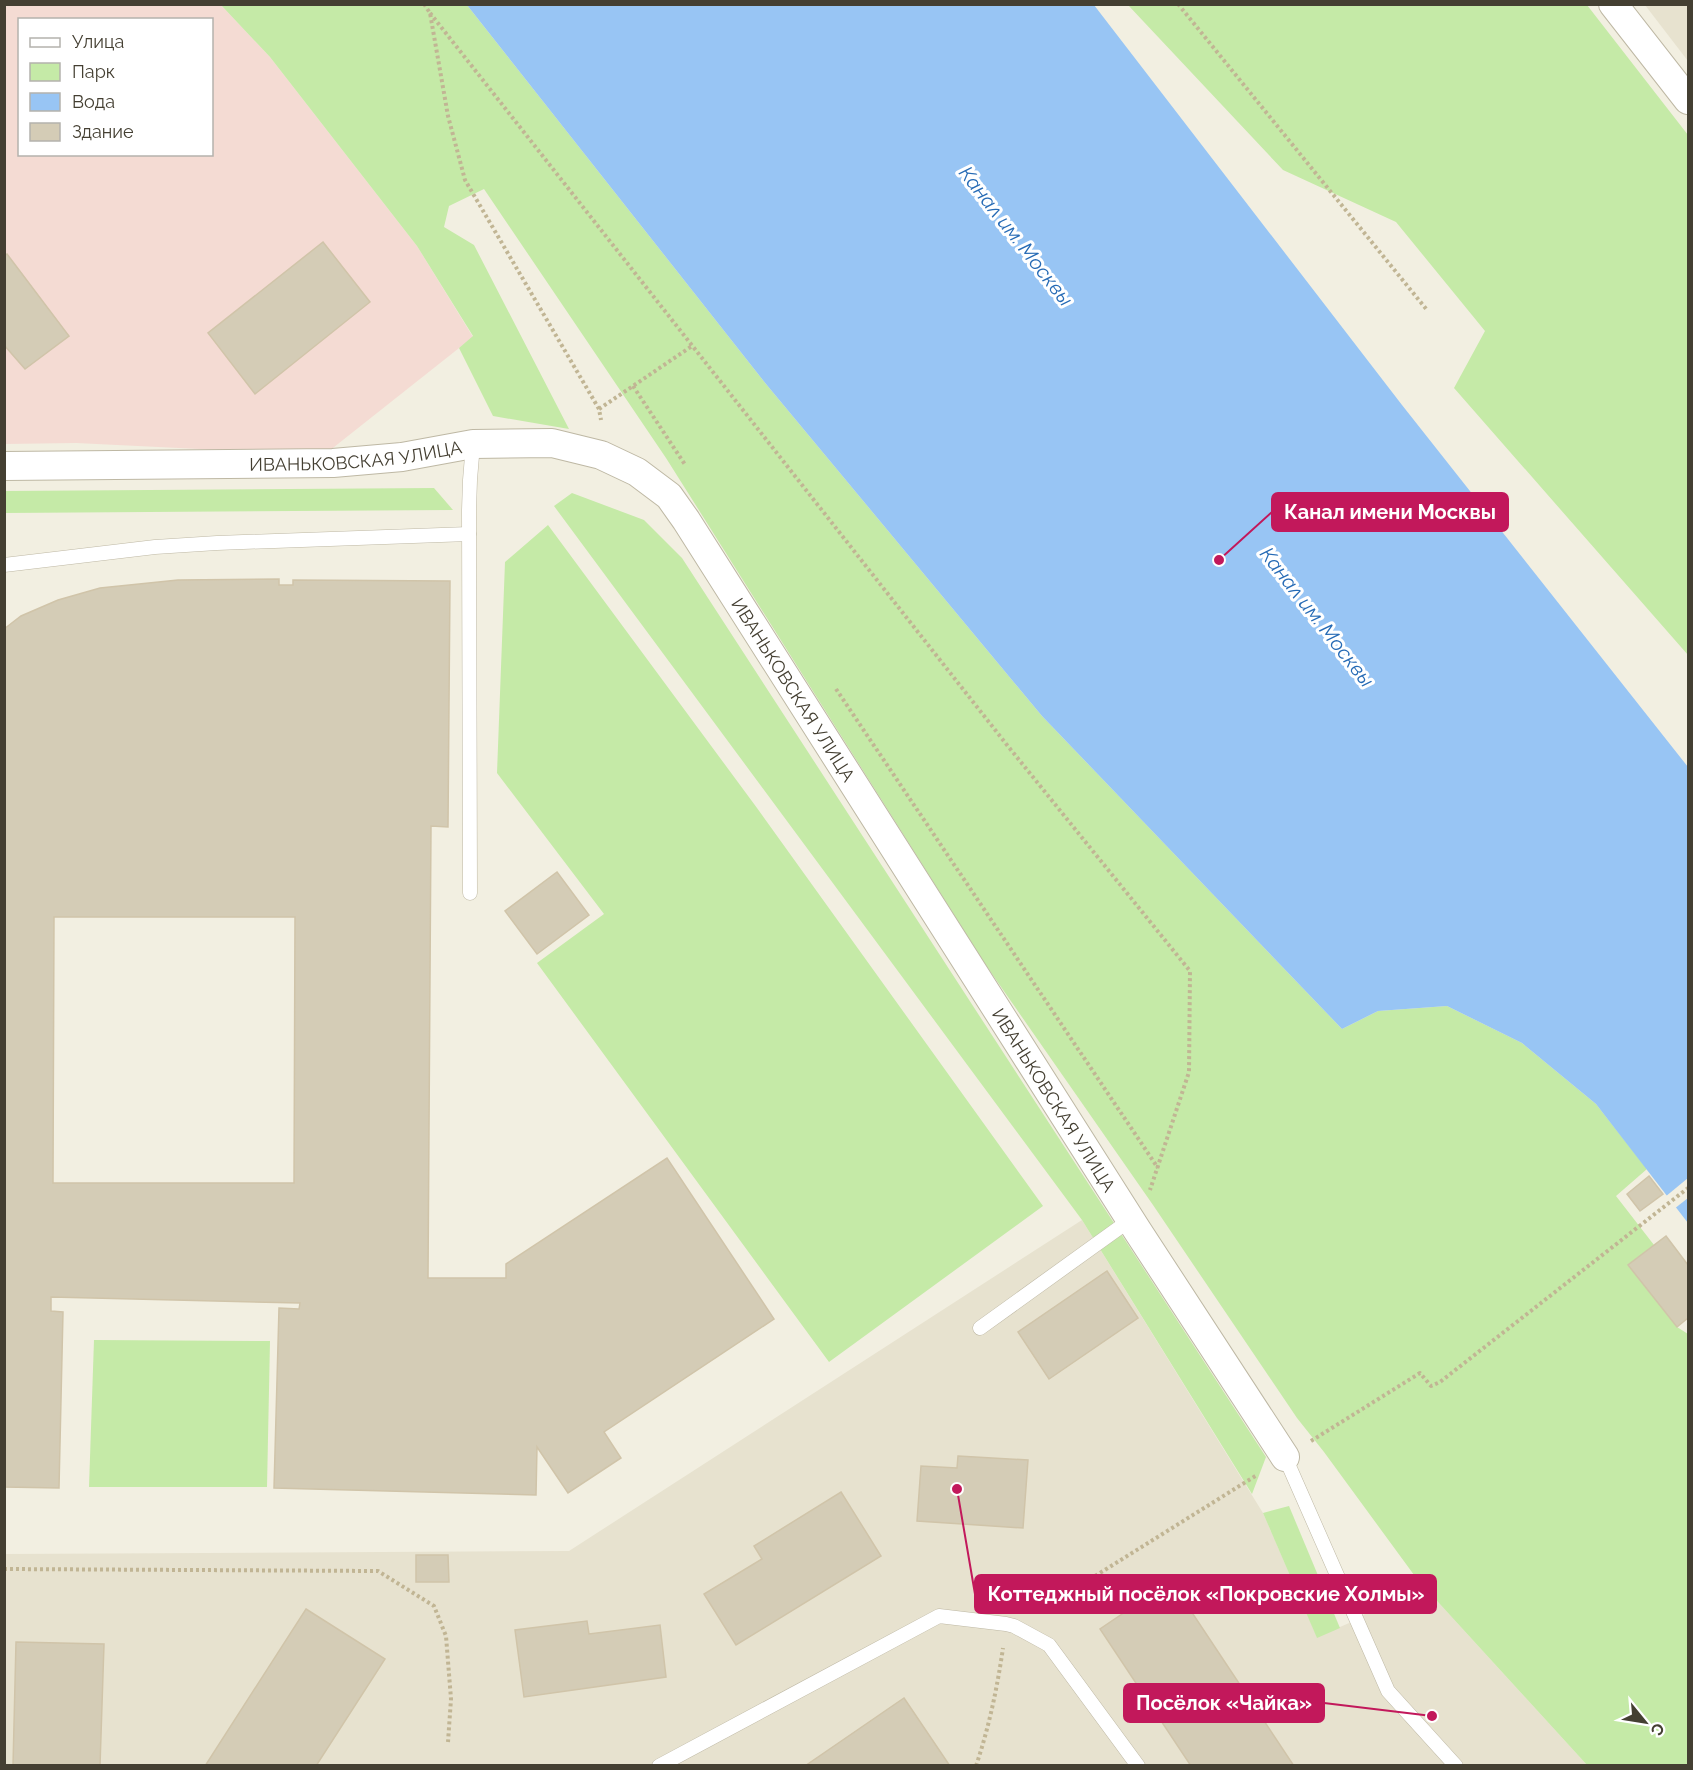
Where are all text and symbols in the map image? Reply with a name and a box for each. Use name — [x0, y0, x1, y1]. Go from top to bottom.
legend — [18, 18, 213, 156]
text: Улица — [72, 31, 124, 52]
text: Парк — [72, 61, 115, 82]
text: Вода — [72, 91, 115, 112]
text: Здание — [72, 121, 134, 142]
water label: Канал им. Москвы — [954, 161, 1078, 311]
street label: ИВАНЬКОВСКАЯ УЛИЦА — [249, 436, 463, 474]
callout: Канал имени Москвы — [1272, 493, 1508, 531]
text: Канал имени Москвы — [1284, 500, 1496, 524]
water label: Канал им. Москвы — [1255, 542, 1379, 692]
street label: ИВАНЬКОВСКАЯ УЛИЦА — [728, 594, 860, 785]
street label: ИВАНЬКОВСКАЯ УЛИЦА — [988, 1004, 1120, 1195]
callout: Коттеджный посёлок «Покровские Холмы» — [975, 1575, 1436, 1613]
text: Коттеджный посёлок «Покровские Холмы» — [987, 1582, 1425, 1606]
callout: Посёлок «Чайка» — [1124, 1684, 1324, 1722]
text: Посёлок «Чайка» — [1136, 1691, 1312, 1715]
north arrow — [1615, 1692, 1675, 1752]
text: С — [1647, 1720, 1669, 1739]

